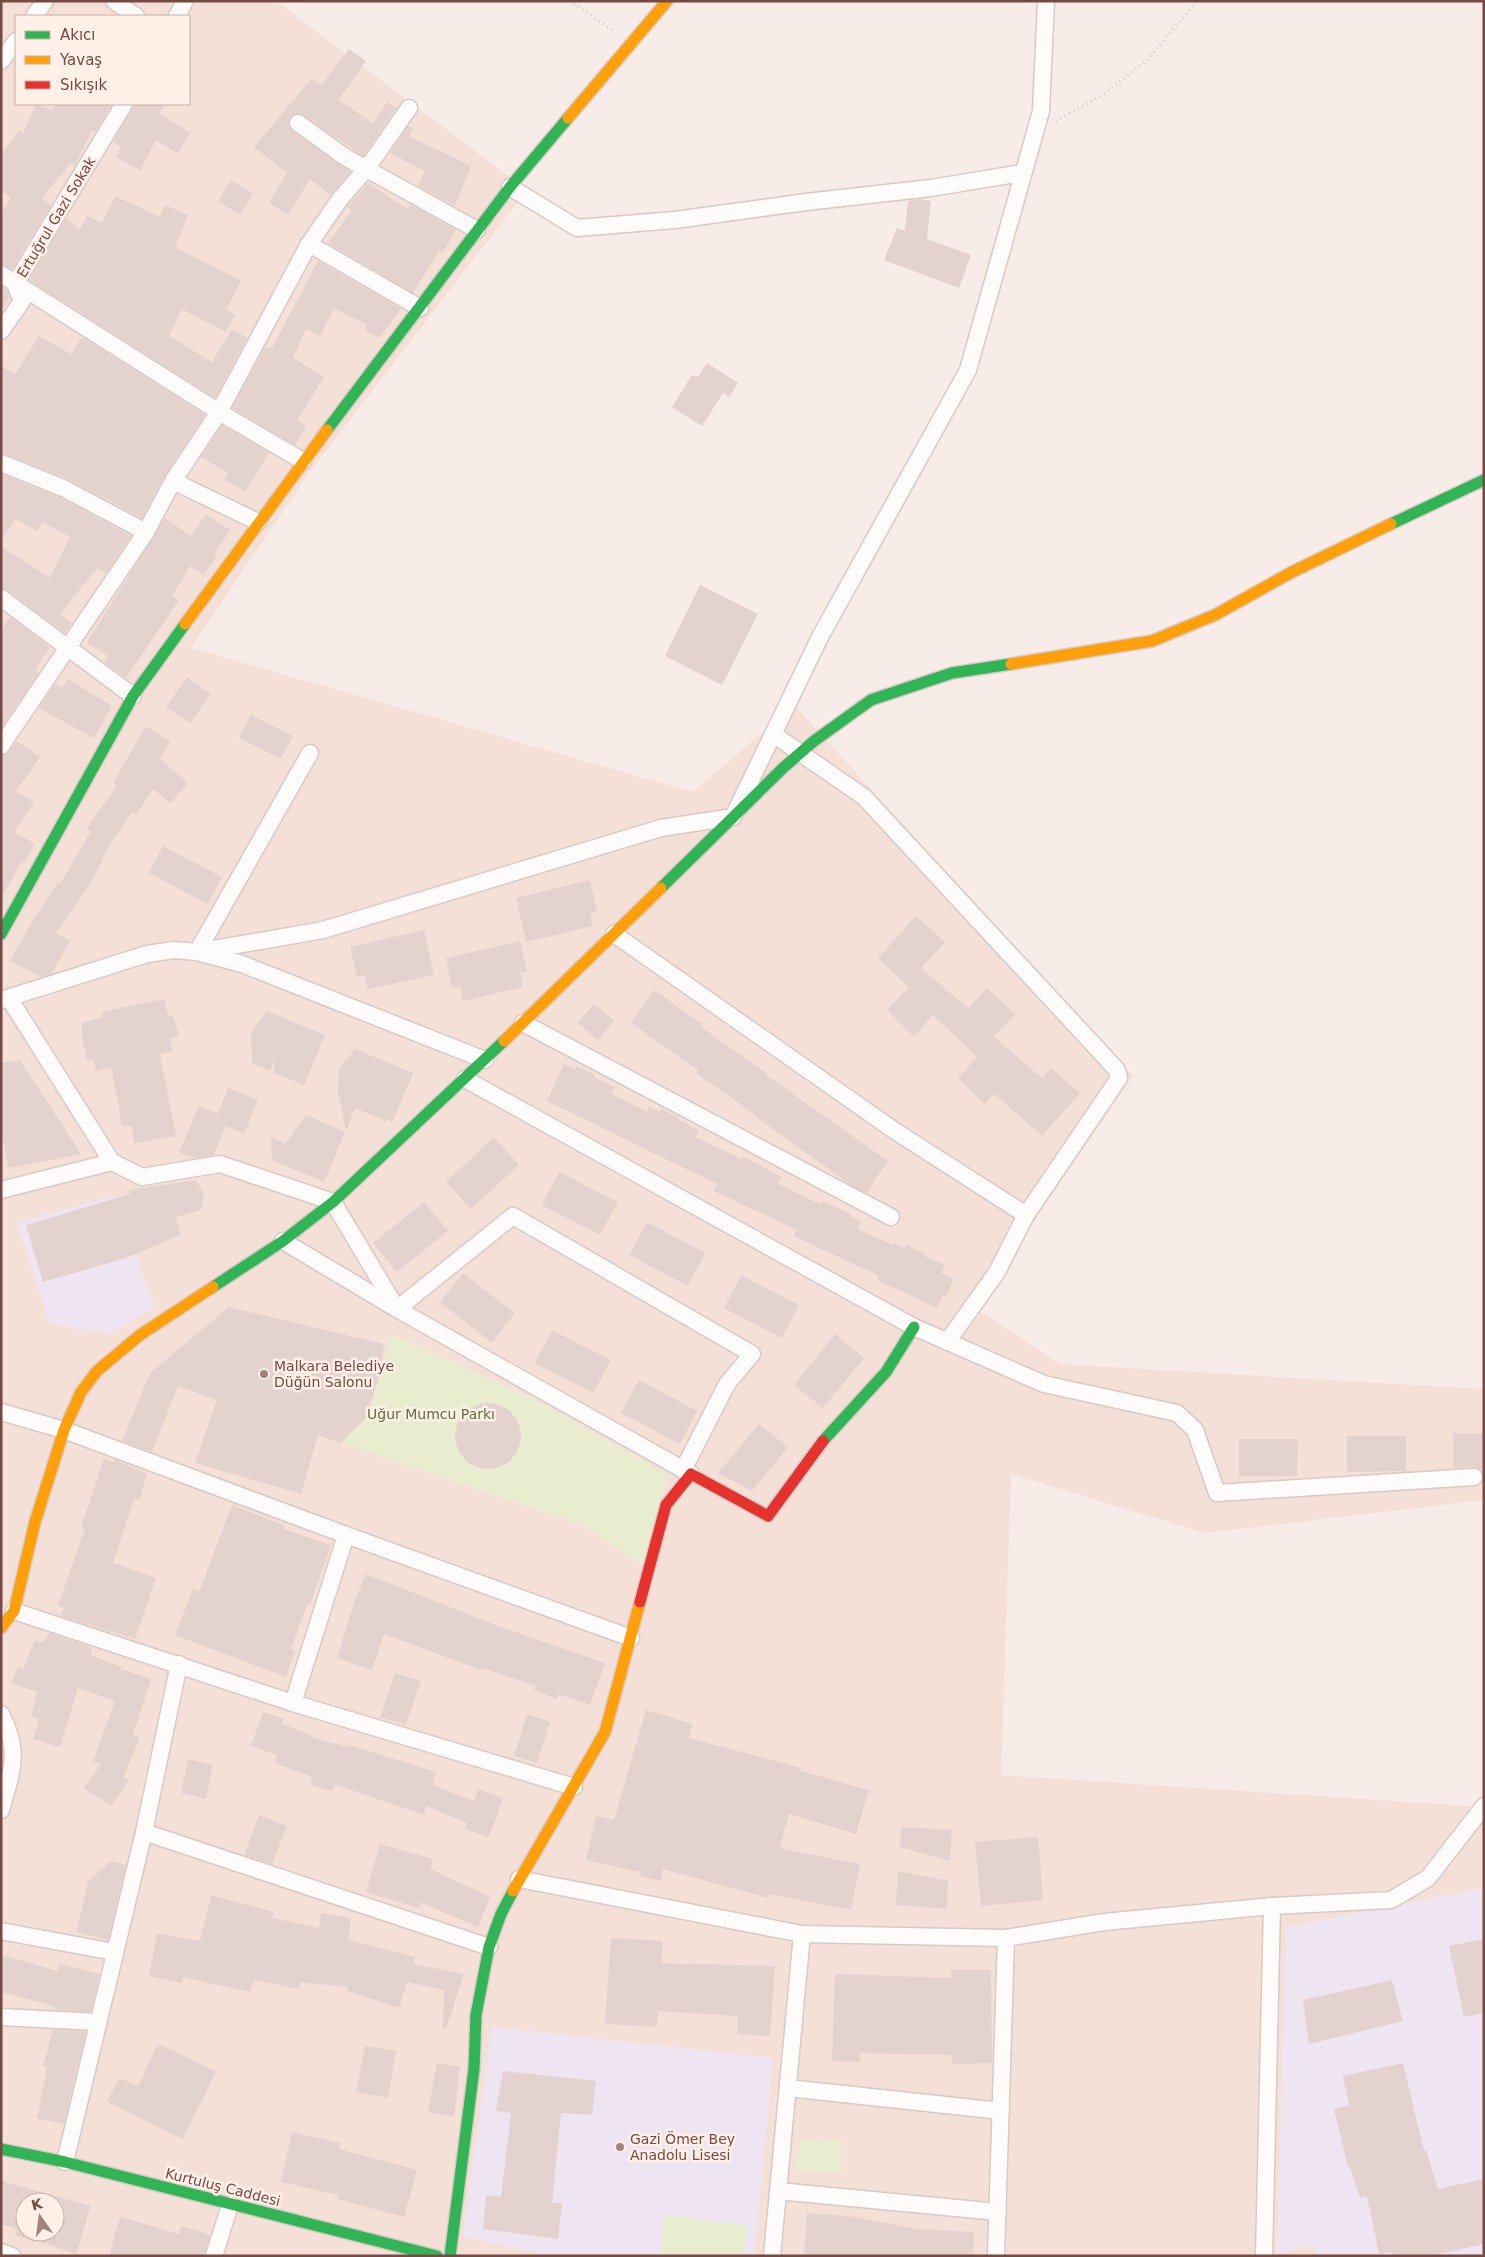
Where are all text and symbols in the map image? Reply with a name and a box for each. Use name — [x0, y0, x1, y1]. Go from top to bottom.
legend — [15, 15, 190, 105]
text: Akıcı — [60, 26, 96, 44]
text: Yavaş — [59, 51, 102, 69]
text: Sıkışık — [60, 76, 108, 94]
street label: Ertuğrul Gazi Sokak — [14, 153, 99, 280]
place label: Malkara Belediye Düğün Salonu — [274, 1358, 394, 1390]
marker: Malkara Belediye Düğün Salonu — [258, 1368, 270, 1380]
park label: Uğur Mumcu Parkı — [367, 1406, 495, 1422]
place label: Gazi Ömer Bey Anadolu Lisesi — [630, 2130, 735, 2163]
marker: Gazi Ömer Bey Anadolu Lisesi — [614, 2141, 626, 2153]
street label: Kurtuluş Caddesi — [164, 2165, 282, 2209]
north arrow — [15, 2192, 65, 2242]
text: K — [30, 2195, 45, 2213]

